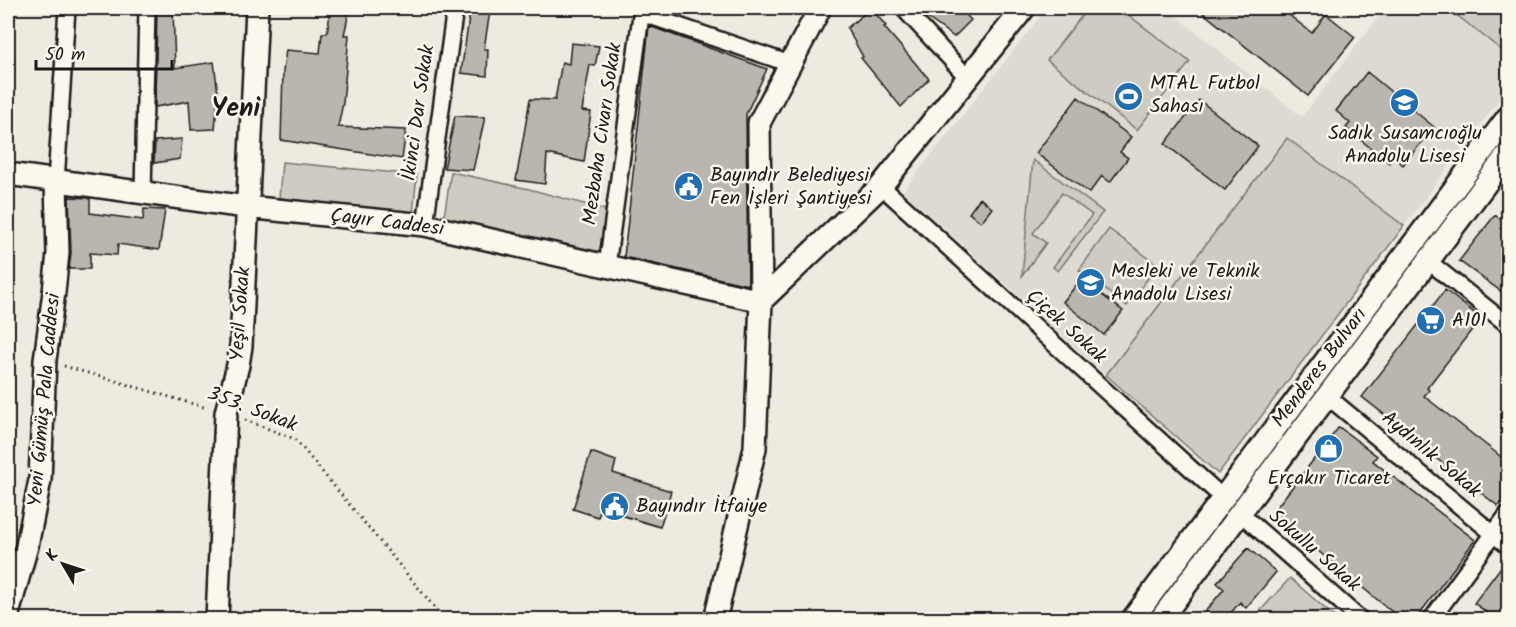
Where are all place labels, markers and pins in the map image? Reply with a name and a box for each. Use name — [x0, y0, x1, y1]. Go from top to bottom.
place label: MTAL Futbol Sahası — [1150, 68, 1260, 123]
sports icon: MTAL Futbol Sahası — [1113, 80, 1145, 112]
school or university icon: Sadık Susamcıoğlu Anadolu Lisesi — [1389, 87, 1421, 119]
place label: Sadık Susamcıoğlu Anadolu Lisesi — [1328, 118, 1482, 173]
place label: Bayındır Belediyesi Fen İşleri Şantiyesi — [710, 160, 872, 215]
public building icon: Bayındır Belediyesi Fen İşleri Şantiyesi — [673, 171, 705, 203]
place label: Mesleki ve Teknik Anadolu Lisesi — [1111, 256, 1260, 311]
school or university icon: Mesleki ve Teknik Anadolu Lisesi — [1074, 267, 1106, 299]
supermarket icon: A101 — [1415, 305, 1447, 337]
place label: A101 — [1452, 305, 1487, 337]
shop icon: Erçakır Ticaret — [1313, 433, 1345, 465]
place label: Erçakır Ticaret — [1268, 463, 1391, 495]
public building icon: Bayındır İtfaiye — [599, 491, 631, 523]
place label: Bayındır İtfaiye — [636, 491, 767, 523]

